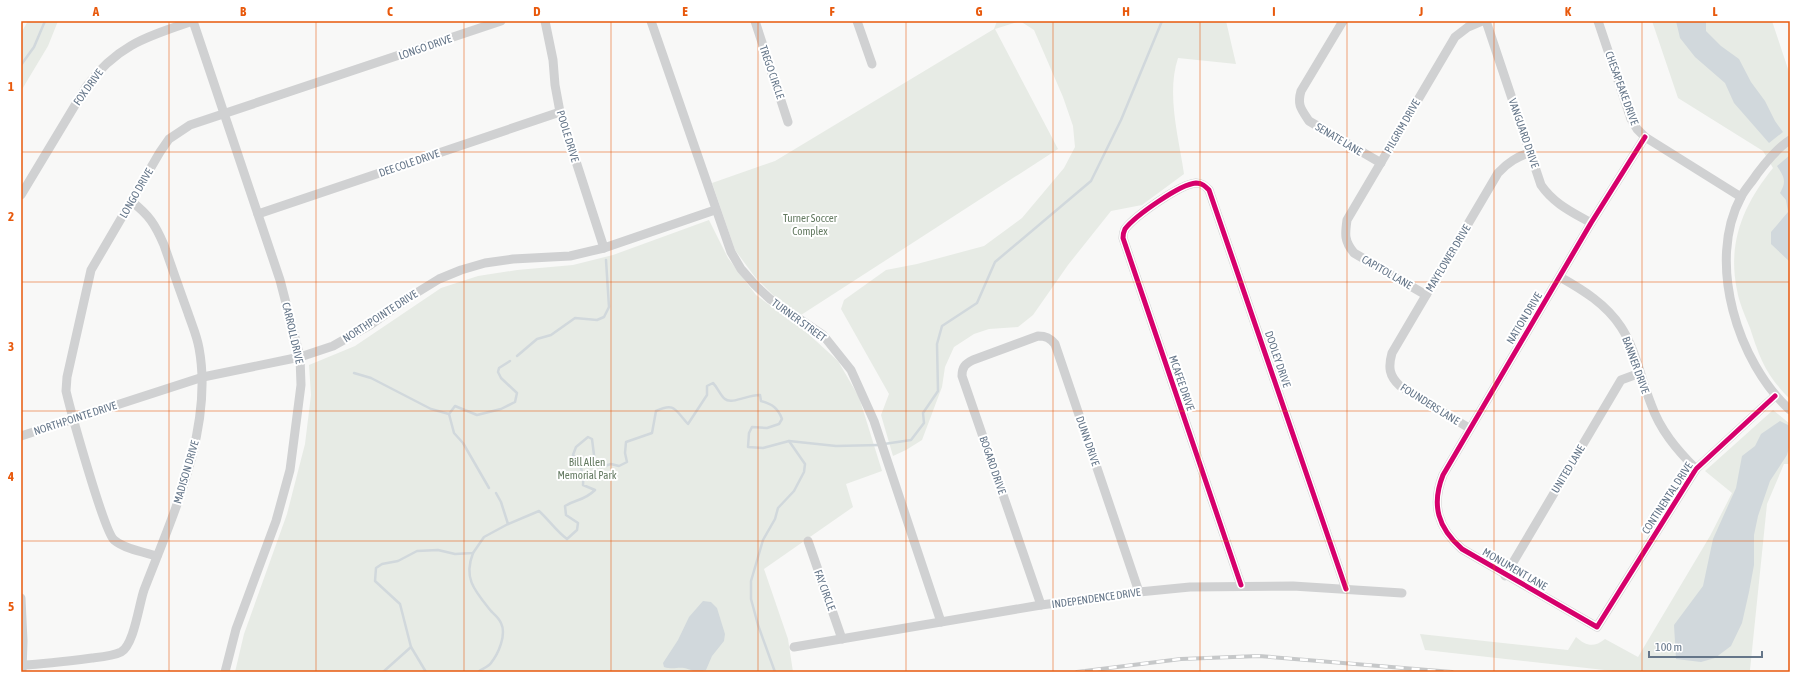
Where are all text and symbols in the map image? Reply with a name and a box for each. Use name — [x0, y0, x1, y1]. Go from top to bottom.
text: A — [92, 4, 100, 19]
text: B — [240, 4, 247, 19]
text: C — [387, 4, 393, 19]
text: D — [533, 4, 541, 19]
text: E — [682, 4, 688, 19]
text: F — [829, 4, 835, 19]
text: G — [976, 4, 983, 19]
text: H — [1122, 4, 1130, 19]
text: I — [1272, 4, 1276, 19]
text: J — [1418, 4, 1423, 19]
text: K — [1565, 4, 1572, 19]
text: L — [1712, 4, 1718, 19]
street label: LONGO DRIVE — [397, 32, 453, 62]
street label: TREGO CIRCLE — [757, 44, 787, 101]
street label: CHESAPEAKE DRIVE — [1603, 49, 1641, 127]
street label: FOX DRIVE — [71, 66, 105, 107]
text: 1 — [8, 79, 14, 94]
street label: PILGRIM DRIVE — [1382, 97, 1422, 155]
street label: VANGUARD DRIVE — [1507, 97, 1542, 170]
street label: POOLE DRIVE — [554, 109, 582, 164]
street label: SENATE LANE — [1313, 120, 1365, 158]
street label: DEE COLE DRIVE — [377, 147, 441, 179]
street label: LONGO DRIVE — [117, 166, 155, 220]
text: 2 — [8, 209, 14, 224]
park label: Turner Soccer Complex — [783, 212, 838, 237]
street label: MAYFLOWER DRIVE — [1423, 222, 1473, 294]
street label: CAPITOL LANE — [1360, 253, 1415, 291]
street label: NORTHPOINTE DRIVE — [341, 287, 420, 345]
street label: NATION DRIVE — [1504, 290, 1544, 346]
street label: TURNER STREET — [770, 296, 829, 344]
street label: CARROLL DRIVE — [280, 301, 306, 365]
street label: DOOLEY DRIVE — [1263, 329, 1293, 389]
street label: BANNER DRIVE — [1620, 335, 1652, 395]
text: 3 — [8, 339, 14, 354]
street label: MCAFEE DRIVE — [1167, 354, 1197, 412]
street label: FOUNDERS LANE — [1398, 381, 1462, 427]
street label: NORTHPOINTE DRIVE — [32, 399, 118, 437]
street label: DUNN DRIVE — [1074, 415, 1102, 468]
street label: BOGARD DRIVE — [977, 434, 1009, 496]
street label: MADISON DRIVE — [171, 439, 201, 505]
street label: UNITED LANE — [1549, 443, 1587, 495]
park label: Bill Allen Memorial Park — [557, 456, 617, 481]
street label: CONTINENTAL DRIVE — [1639, 460, 1695, 536]
text: 4 — [7, 469, 14, 484]
street label: MONUMENT LANE — [1481, 546, 1550, 592]
street label: FAY CIRCLE — [812, 568, 838, 612]
street label: INDEPENDENCE DRIVE — [1051, 586, 1142, 610]
text: 5 — [8, 599, 14, 614]
scale bar — [1649, 633, 1762, 659]
text: 100 m — [1655, 640, 1682, 654]

